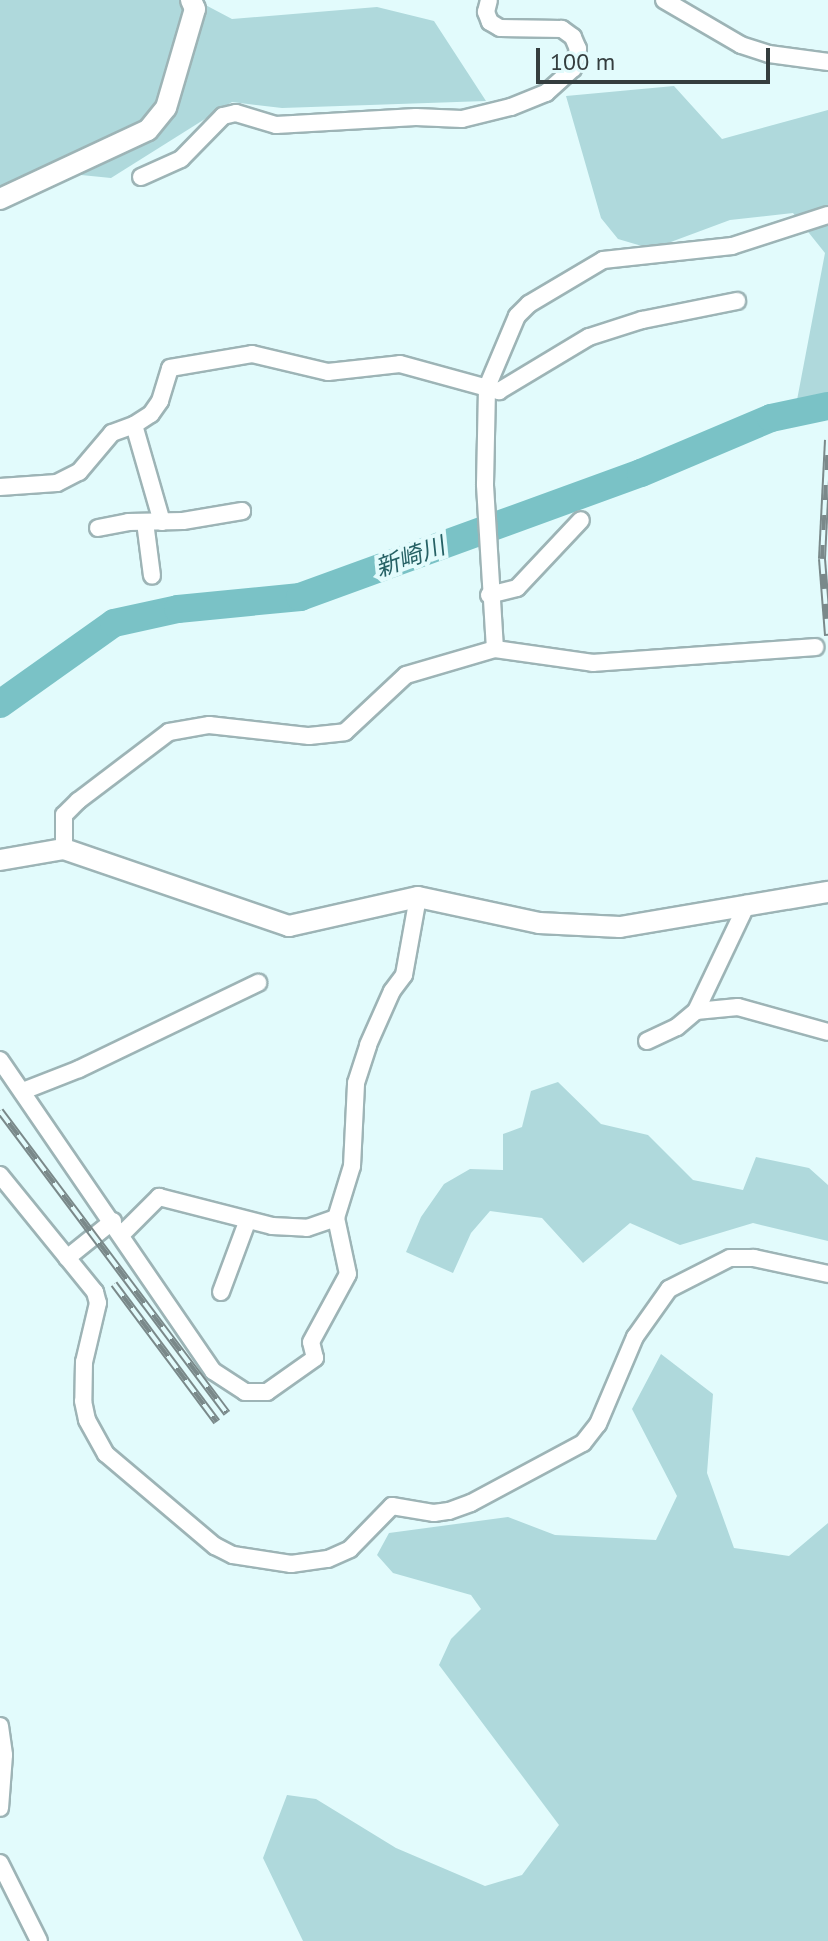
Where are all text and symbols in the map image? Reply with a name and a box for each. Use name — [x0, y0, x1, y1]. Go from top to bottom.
scale bar — [540, 32, 774, 82]
text: 100 m — [550, 46, 615, 77]
water label: 新崎川 — [371, 531, 449, 583]

